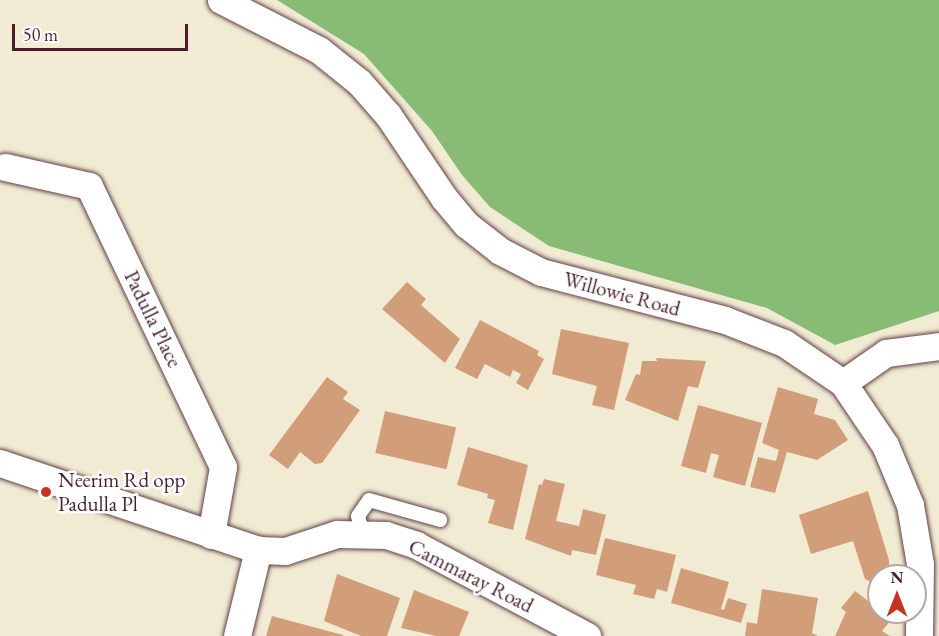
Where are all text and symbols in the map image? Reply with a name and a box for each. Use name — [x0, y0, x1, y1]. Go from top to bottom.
scale bar — [15, 12, 190, 50]
text: 50 m — [23, 23, 58, 46]
street label: Padulla Place — [119, 266, 187, 372]
street label: Willowie Road — [561, 266, 683, 322]
place label: Neerim Rd opp Padulla Pl — [58, 467, 185, 517]
marker: Neerim Rd opp Padulla Pl — [39, 485, 53, 499]
street label: Cammaray Road — [404, 534, 538, 618]
north arrow — [867, 564, 927, 624]
text: N — [891, 567, 903, 588]

